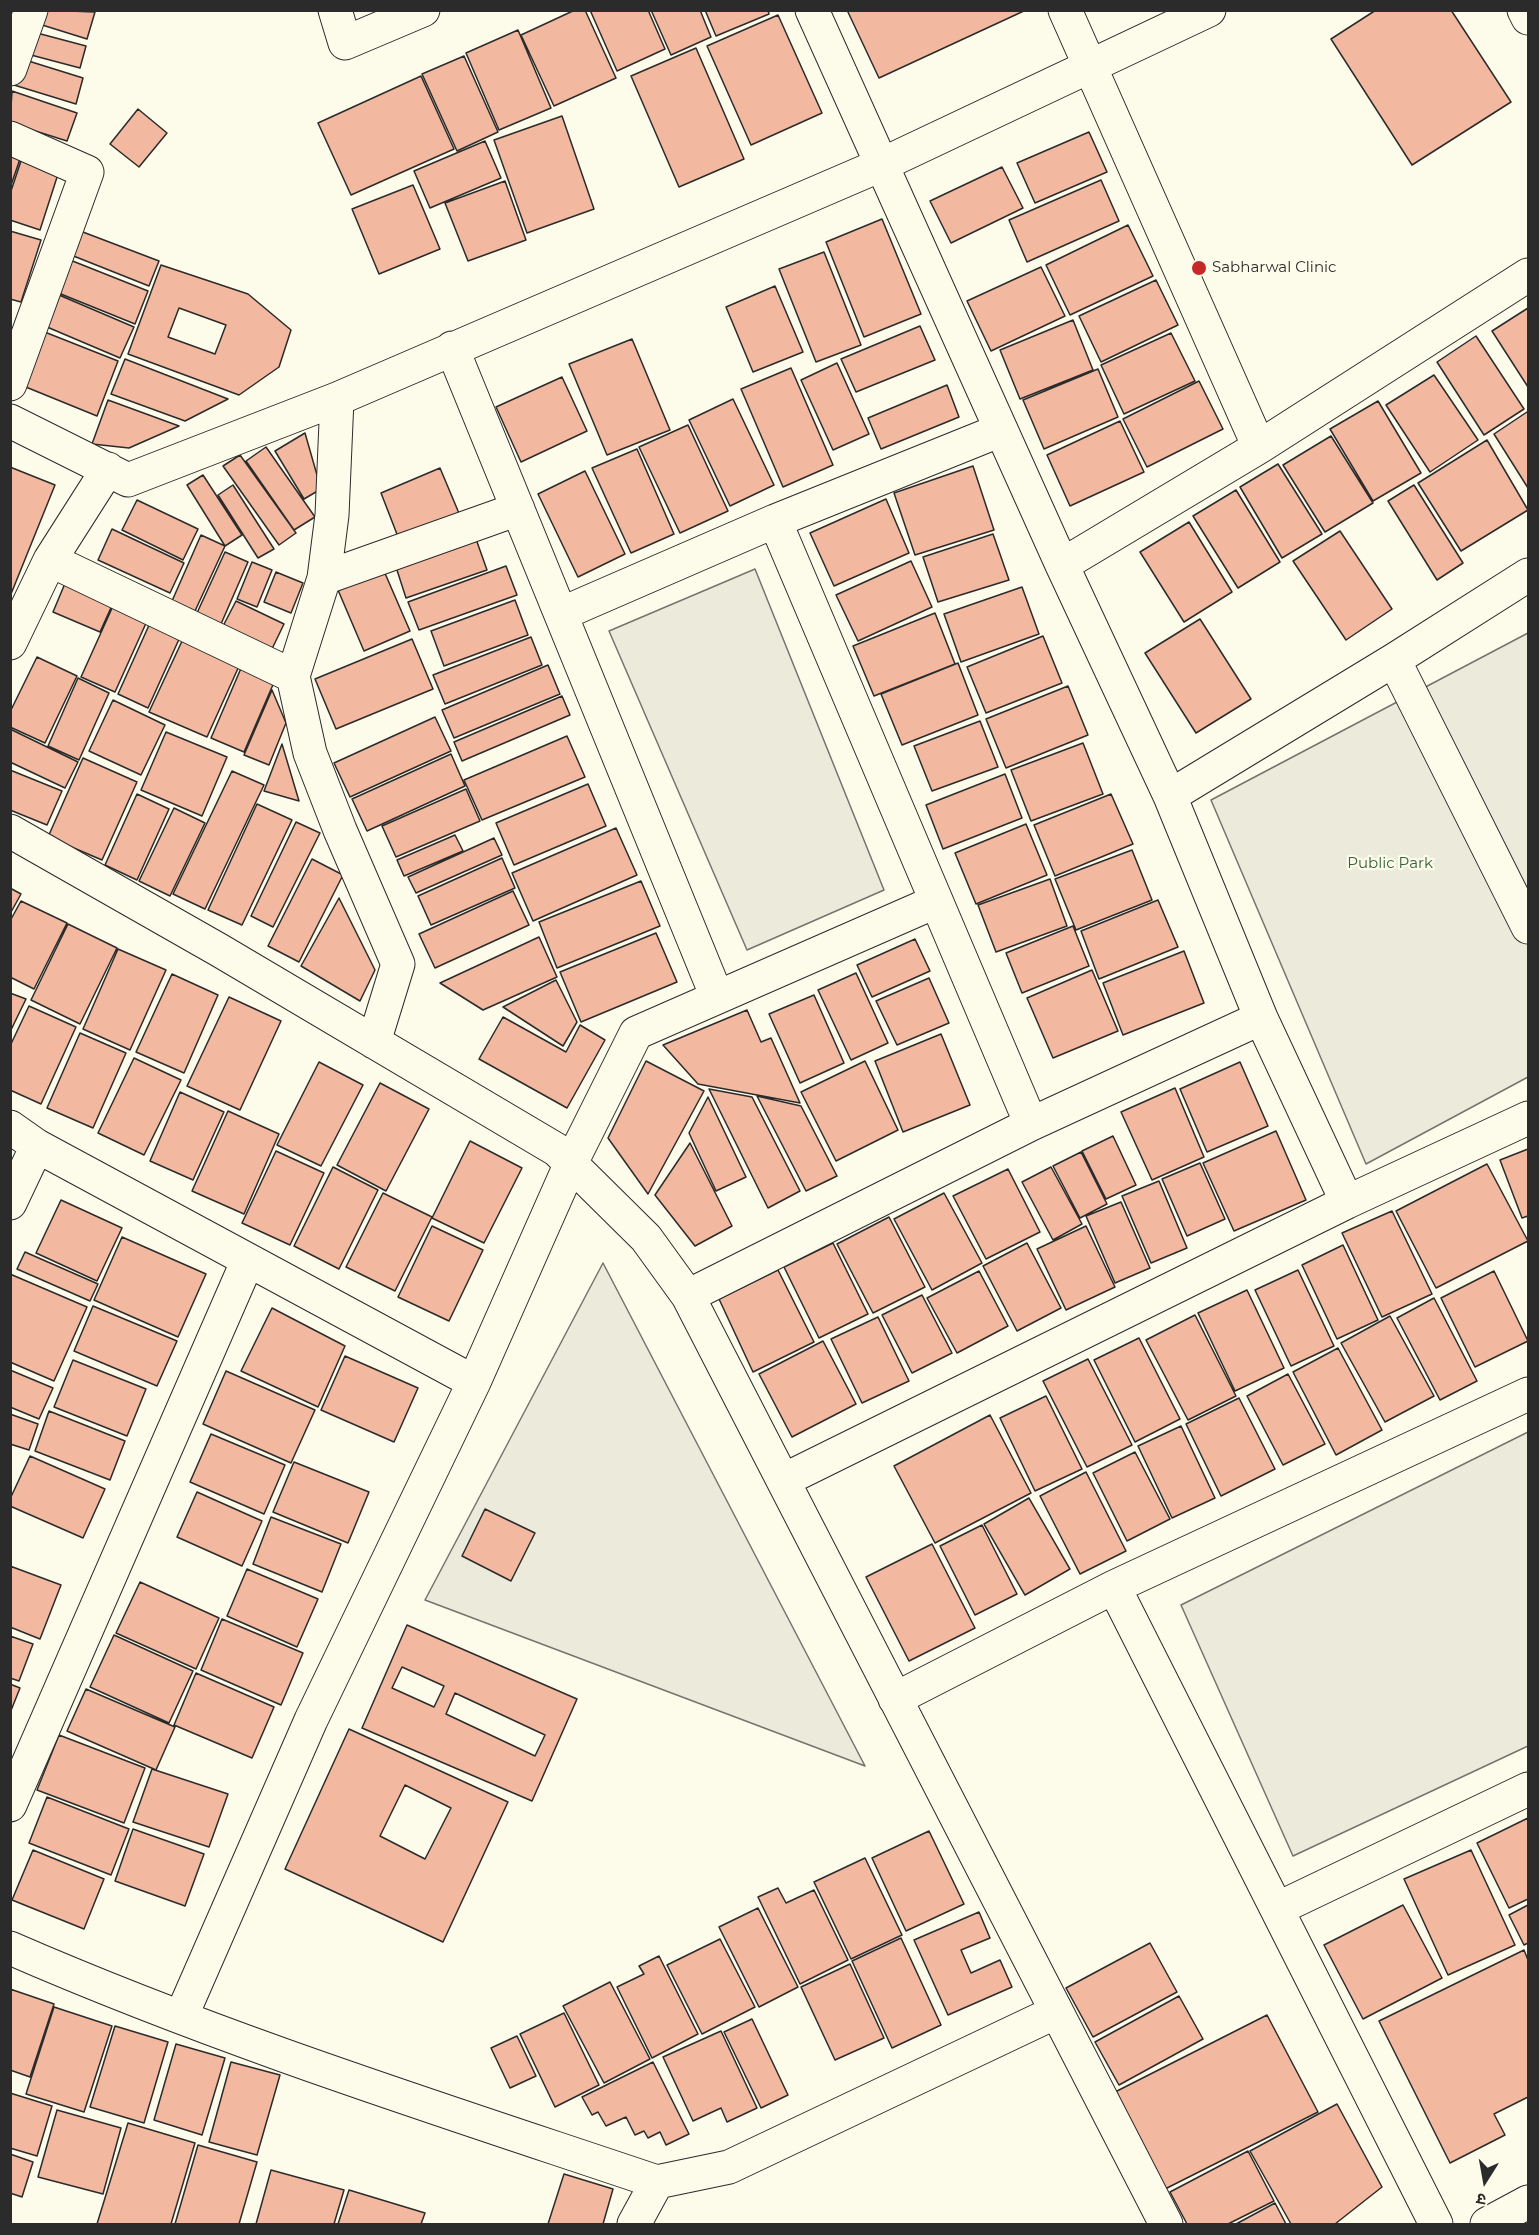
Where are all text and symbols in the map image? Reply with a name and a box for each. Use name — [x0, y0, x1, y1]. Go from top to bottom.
marker: Sabharwal Clinic — [1190, 259, 1208, 277]
place label: Sabharwal Clinic — [1212, 259, 1337, 277]
park label: Public Park — [1347, 855, 1433, 873]
north arrow — [1455, 2151, 1515, 2211]
text: उ — [1475, 2189, 1488, 2209]

